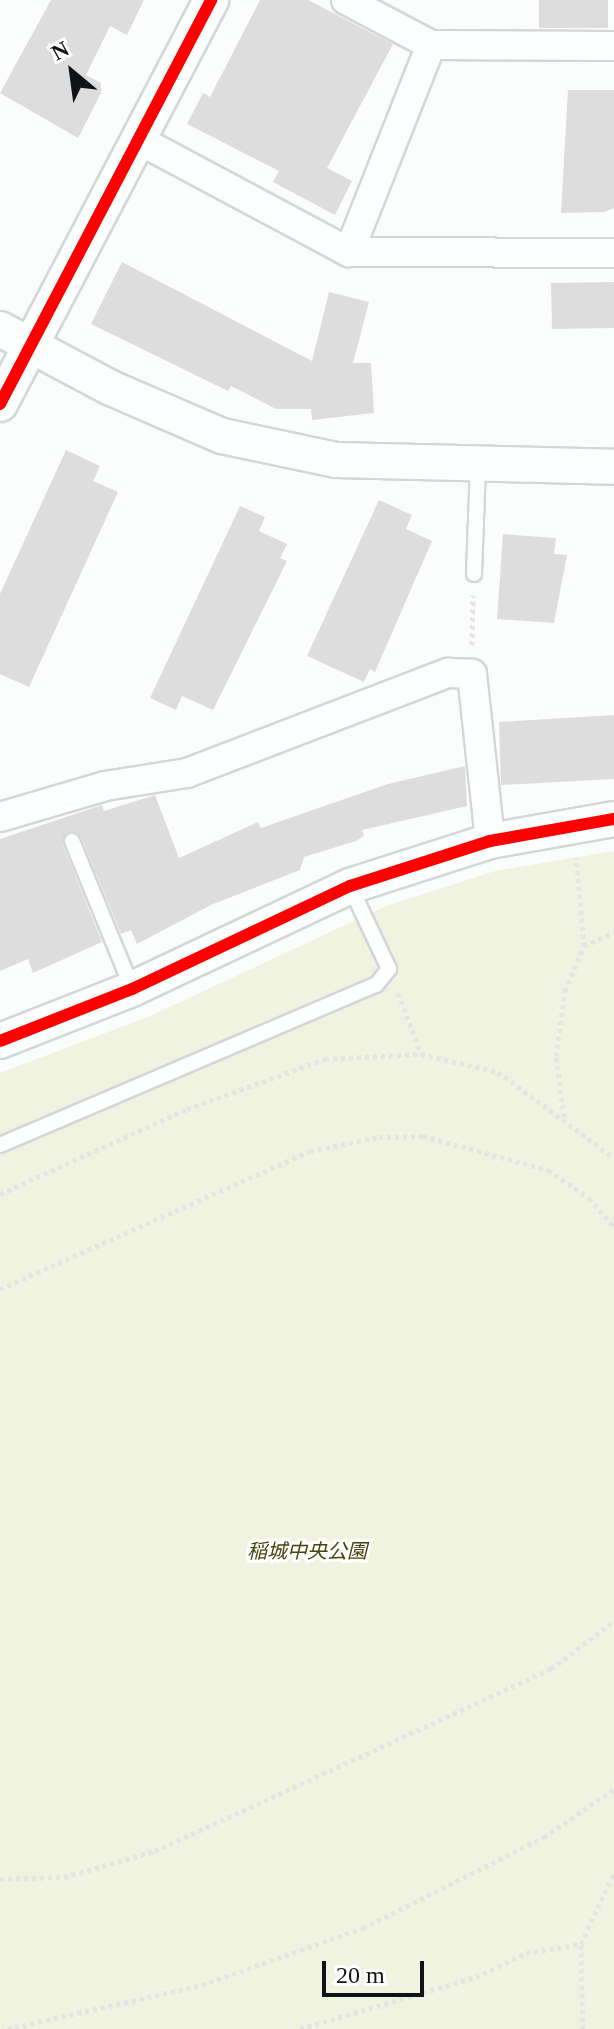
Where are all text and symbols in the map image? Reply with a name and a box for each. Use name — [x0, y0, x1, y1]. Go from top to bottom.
north arrow — [32, 32, 112, 112]
text: N — [47, 36, 73, 65]
park label: 稲城中央公園 — [247, 1539, 367, 1563]
scale bar — [326, 1945, 428, 1995]
text: 20 m — [336, 1962, 385, 1988]

